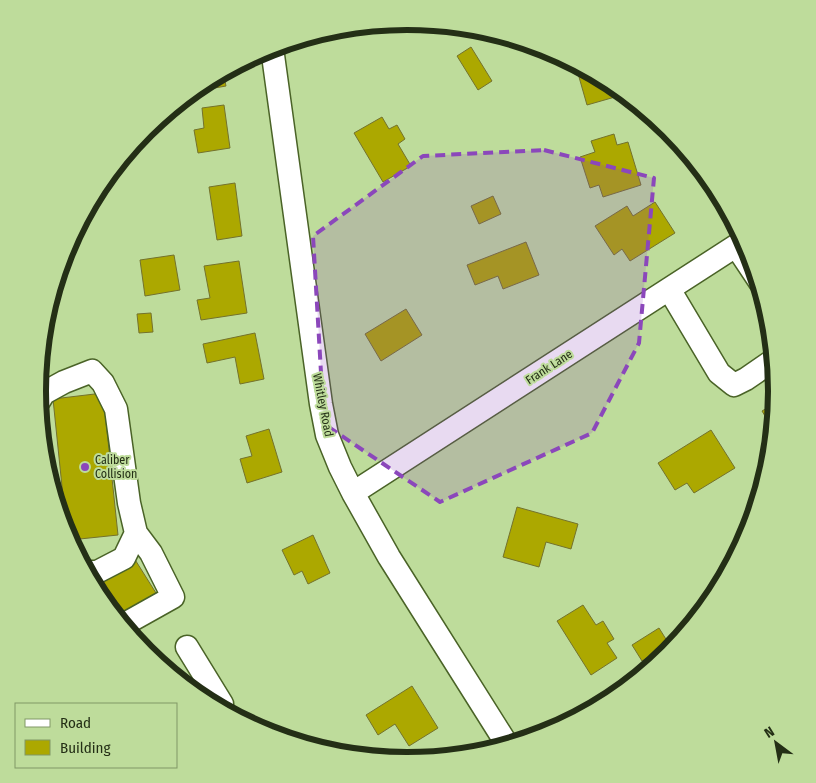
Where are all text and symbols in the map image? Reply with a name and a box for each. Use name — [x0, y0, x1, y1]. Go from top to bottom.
street label: Frank Lane — [523, 347, 575, 387]
street label: Whitley Road — [310, 372, 336, 438]
place label: Caliber Collision — [95, 453, 137, 481]
marker: Caliber Collision — [79, 461, 91, 473]
legend — [15, 703, 178, 768]
text: Road — [60, 714, 91, 732]
north arrow — [751, 718, 801, 768]
text: N — [761, 723, 777, 742]
text: Building — [60, 739, 111, 757]

